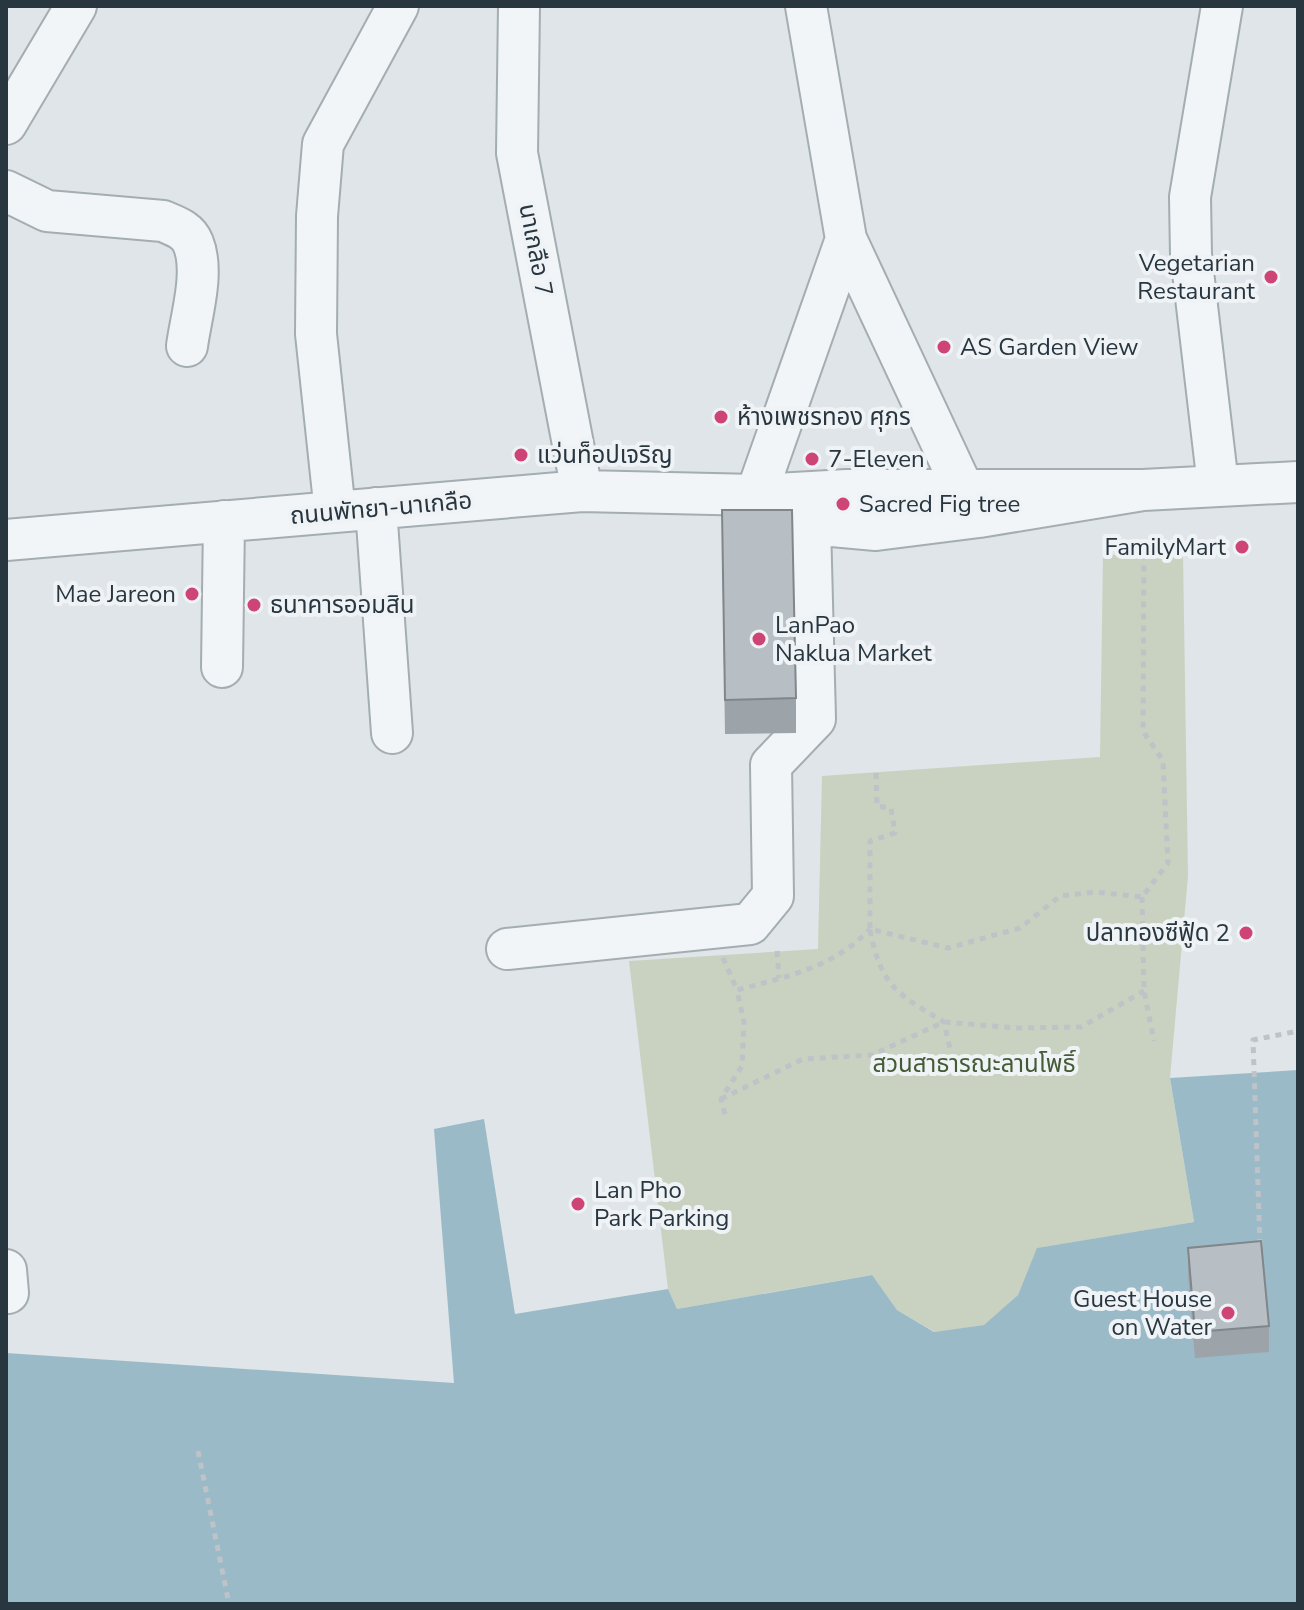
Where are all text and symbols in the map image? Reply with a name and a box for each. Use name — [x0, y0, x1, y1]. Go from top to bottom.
street label: นาเกลือ 7 — [511, 201, 561, 299]
place label: Vegetarian Restaurant — [1137, 247, 1256, 307]
marker: Vegetarian Restaurant — [1262, 268, 1280, 286]
place label: AS Garden View — [960, 331, 1138, 363]
marker: AS Garden View — [935, 338, 953, 356]
place label: ห้างเพชรทอง ศุภร — [737, 401, 911, 433]
marker: ห้างเพชรทอง ศุภร — [712, 408, 730, 426]
place label: แว่นท็อปเจริญ — [537, 439, 673, 471]
place label: 7-Eleven — [828, 443, 925, 475]
marker: แว่นท็อปเจริญ — [512, 446, 530, 464]
marker: 7-Eleven — [803, 450, 821, 468]
street label: ถนนพัทยา-นาเกลือ — [289, 484, 473, 532]
place label: Sacred Fig tree — [859, 488, 1020, 520]
marker: Sacred Fig tree — [834, 495, 852, 513]
place label: FamilyMart — [1104, 531, 1227, 563]
marker: FamilyMart — [1233, 538, 1251, 556]
place label: Mae Jareon — [55, 578, 176, 610]
marker: Mae Jareon — [183, 585, 201, 603]
place label: ธนาคารออมสิน — [270, 589, 414, 621]
marker: ธนาคารออมสิน — [245, 596, 263, 614]
place label: LanPao Naklua Market — [775, 609, 932, 669]
marker: LanPao Naklua Market — [750, 630, 768, 648]
place label: ปลาทองซีฟู้ด 2 — [1086, 917, 1230, 949]
marker: ปลาทองซีฟู้ด 2 — [1237, 924, 1255, 942]
park label: สวนสาธารณะลานโพธิ์ — [873, 1048, 1076, 1080]
place label: Lan Pho Park Parking — [594, 1174, 729, 1234]
marker: Lan Pho Park Parking — [569, 1195, 587, 1213]
place label: Guest House on Water — [1073, 1283, 1212, 1343]
marker: Guest House on Water — [1219, 1304, 1237, 1322]

